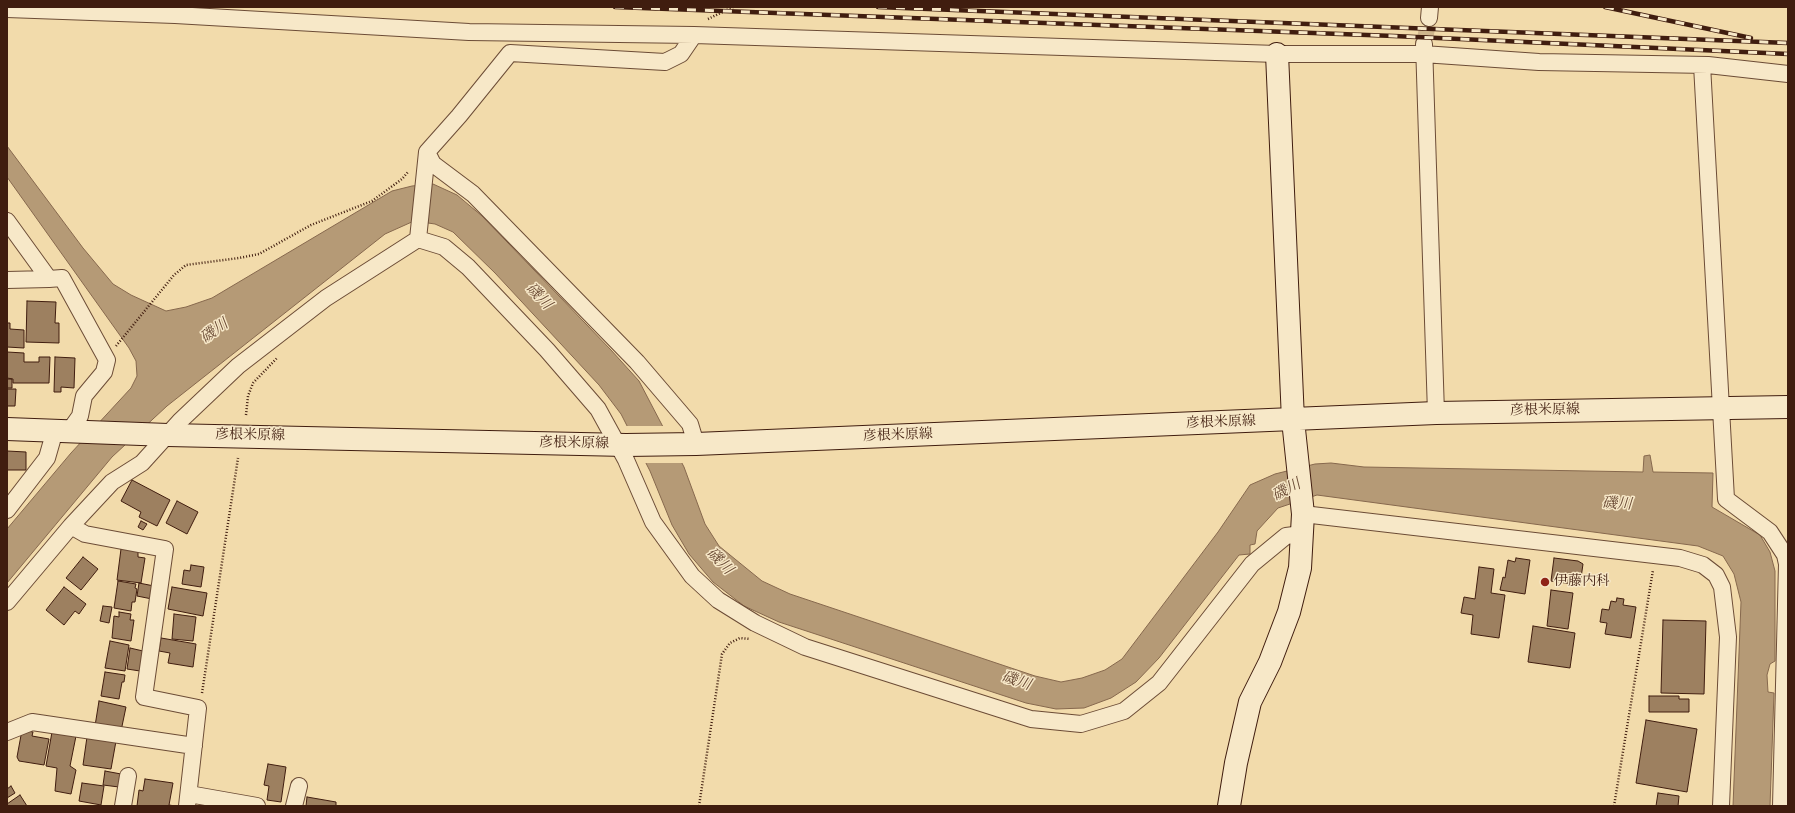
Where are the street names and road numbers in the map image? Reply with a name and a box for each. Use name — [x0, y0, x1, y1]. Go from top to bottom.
street label: 彦根米原線 — [1510, 402, 1580, 420]
street label: 彦根米原線 — [1186, 413, 1256, 433]
street label: 彦根米原線 — [863, 426, 933, 446]
street label: 彦根米原線 — [215, 427, 285, 445]
street label: 彦根米原線 — [539, 435, 609, 453]

